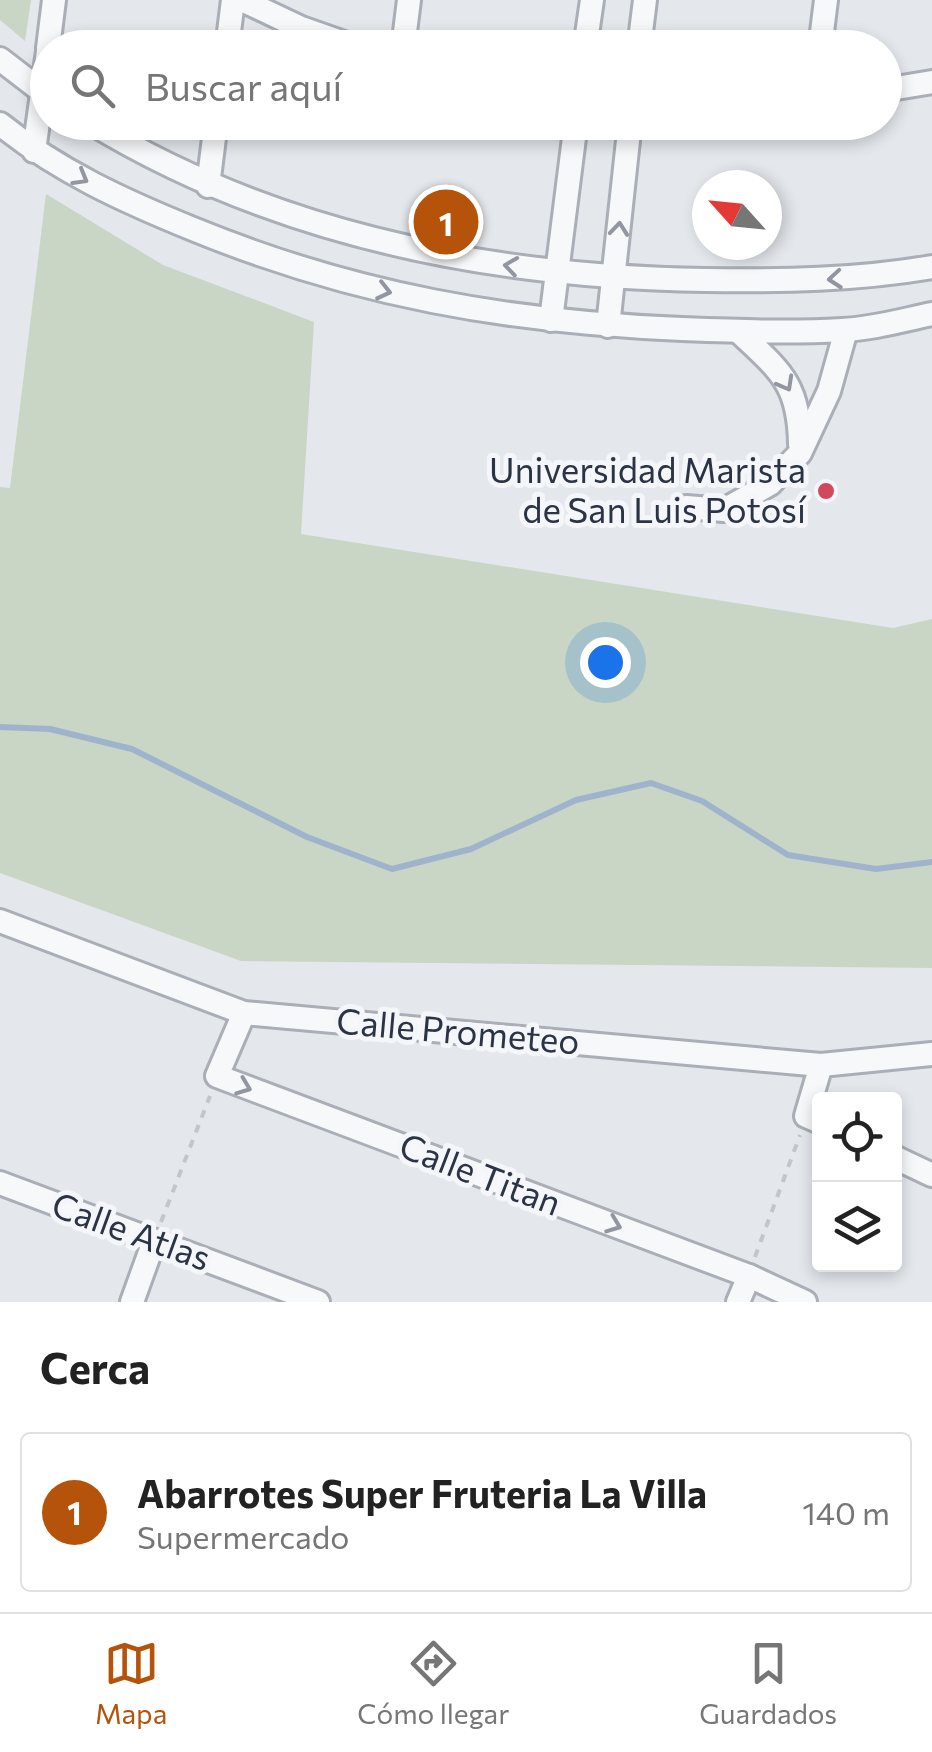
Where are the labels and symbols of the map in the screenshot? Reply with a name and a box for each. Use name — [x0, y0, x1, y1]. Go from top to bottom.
one-way arrow — [70, 165, 88, 185]
north arrow — [692, 170, 782, 260]
pin: 1 — [414, 184, 478, 260]
one-way arrow — [608, 220, 629, 236]
one-way arrow — [503, 257, 520, 278]
one-way arrow — [827, 268, 843, 290]
one-way arrow — [375, 279, 392, 300]
one-way arrow — [773, 373, 793, 391]
place label: Universidad Marista de San Luis Potosí — [489, 447, 807, 530]
marker: Universidad Marista de San Luis Potosí — [815, 480, 837, 502]
your location — [580, 637, 631, 688]
street label: Calle Prometeo — [335, 997, 581, 1062]
one-way arrow — [234, 1075, 251, 1095]
street label: Calle Titan — [394, 1122, 568, 1223]
street label: Calle Atlas — [47, 1181, 217, 1278]
one-way arrow — [604, 1213, 621, 1234]

